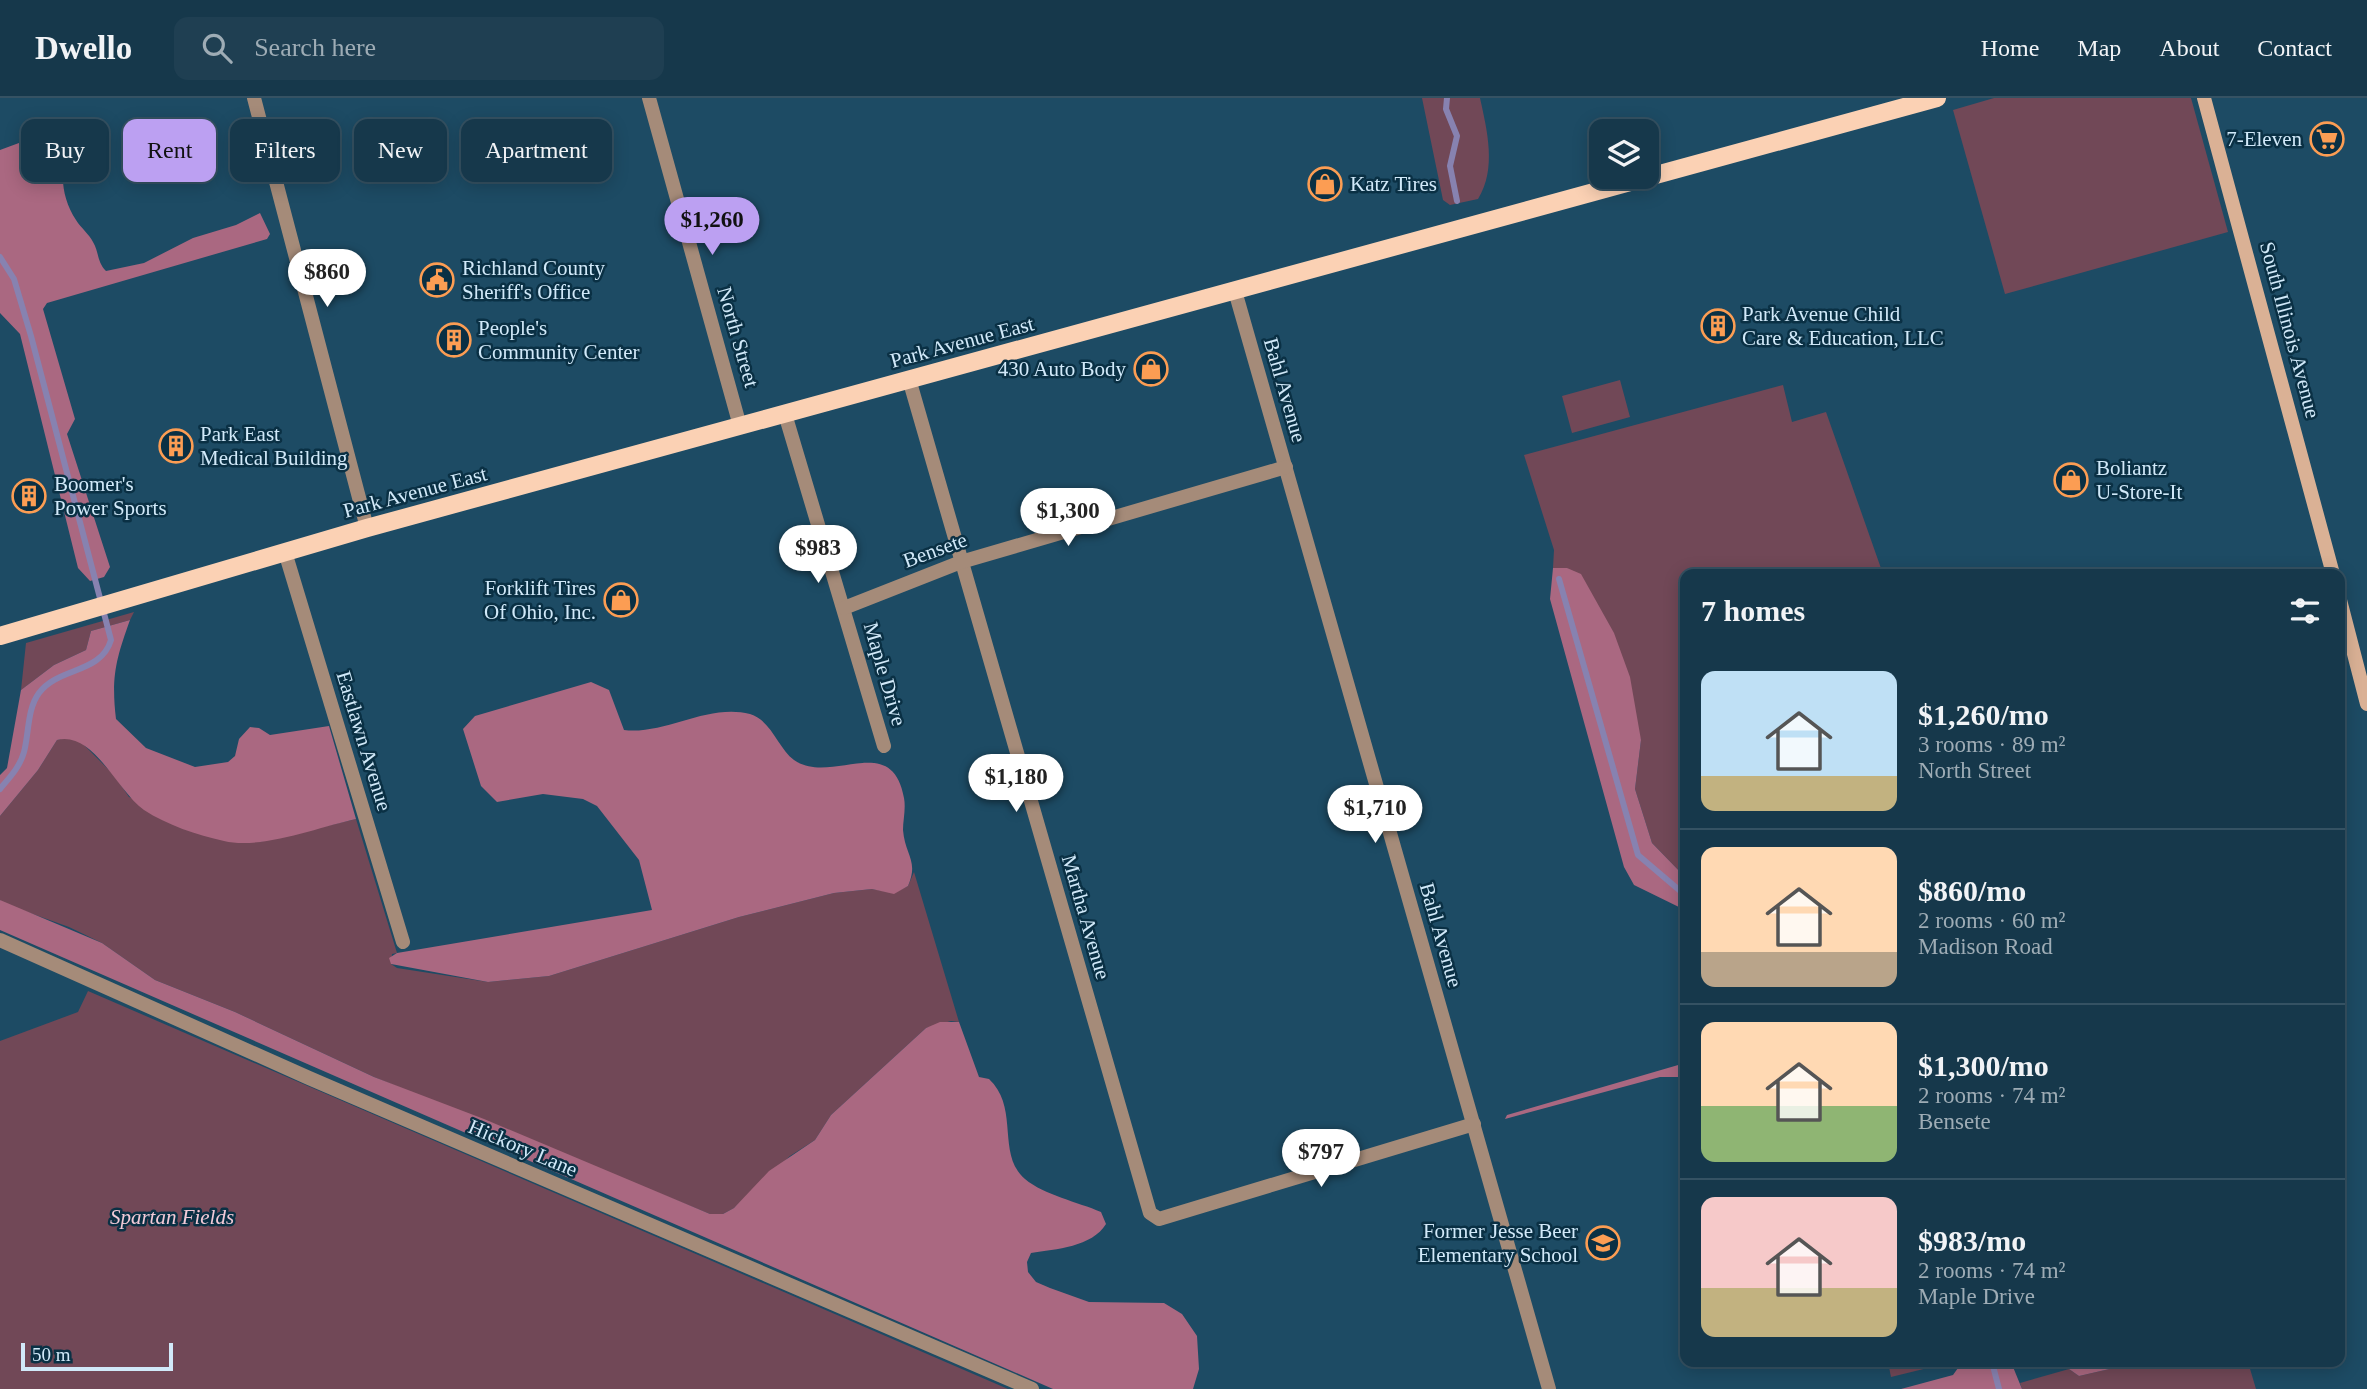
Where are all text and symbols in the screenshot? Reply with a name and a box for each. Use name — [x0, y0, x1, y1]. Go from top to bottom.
search box — [174, 17, 664, 80]
icon: search — [198, 29, 236, 67]
text: Dwello — [35, 30, 132, 66]
text: Search here — [254, 33, 376, 62]
text: Home — [1981, 35, 2039, 61]
text: Map — [2077, 35, 2121, 61]
text: About — [2159, 35, 2219, 61]
text: Contact — [2257, 35, 2332, 61]
chip: Buy — [21, 119, 109, 182]
chip: Rent — [123, 119, 216, 182]
chip: Filters — [230, 119, 340, 182]
chip: New — [354, 119, 447, 182]
chip: Apartment — [461, 119, 612, 182]
map controls — [1589, 119, 1659, 189]
button: layers — [1589, 119, 1659, 189]
supermarket icon: 7-Eleven — [2308, 120, 2346, 158]
place label: 7-Eleven — [2226, 127, 2303, 151]
shop icon: Katz Tires — [1306, 165, 1344, 203]
place label: Katz Tires — [1350, 172, 1437, 196]
pin: $1,260 — [655, 198, 769, 257]
text: $1,260 — [680, 207, 744, 232]
street label: South Illinois Avenue — [2255, 239, 2325, 421]
pin: $860 — [286, 250, 368, 309]
place label: Richland County Sheriff's Office — [462, 256, 605, 304]
text: $860 — [304, 259, 350, 284]
public building icon: Richland County Sheriff's Office — [418, 261, 456, 299]
street label: North Street — [712, 284, 764, 390]
place label: Park Avenue Child Care & Education, LLC — [1742, 302, 1944, 350]
building icon: Park Avenue Child Care & Education, LLC — [1699, 307, 1737, 345]
street label: Park Avenue East — [888, 311, 1037, 373]
place label: People's Community Center — [478, 316, 640, 364]
building icon: People's Community Center — [435, 321, 473, 359]
street label: Bahl Avenue — [1259, 335, 1311, 445]
shop icon: 430 Auto Body — [1132, 350, 1170, 388]
place label: 430 Auto Body — [998, 357, 1126, 381]
place label: Park East Medical Building — [200, 422, 348, 470]
building icon: Park East Medical Building — [157, 427, 195, 465]
place label: Boliantz U-Store-It — [2096, 456, 2182, 504]
street label: Park Avenue East — [341, 461, 490, 523]
shop icon: Boliantz U-Store-It — [2052, 461, 2090, 499]
place label: Boomer's Power Sports — [54, 472, 167, 520]
building icon: Boomer's Power Sports — [10, 477, 48, 515]
pin: $1,300 — [1011, 489, 1125, 548]
text: $1,300 — [1036, 498, 1100, 523]
pin: $983 — [777, 526, 859, 585]
street label: Bensete — [900, 527, 970, 573]
text: $983 — [795, 535, 841, 560]
place label: Forklift Tires Of Ohio, Inc. — [484, 576, 596, 624]
shop icon: Forklift Tires Of Ohio, Inc. — [602, 581, 640, 619]
icon: filters — [2286, 592, 2324, 630]
text: 7 homes — [1701, 594, 1805, 627]
street label: Maple Drive — [859, 619, 911, 729]
street label: Eastlawn Avenue — [331, 668, 397, 814]
text: $1,260/mo — [1918, 698, 2049, 731]
icon: home — [1757, 699, 1841, 783]
text: 3 rooms · 89 m² — [1918, 732, 2065, 757]
pin: $1,180 — [959, 754, 1073, 814]
text: North Street — [1918, 758, 2031, 783]
text: $1,180 — [984, 764, 1048, 789]
pin: $1,710 — [1318, 786, 1432, 845]
text: $1,710 — [1343, 795, 1407, 820]
street label: Martha Avenue — [1057, 852, 1115, 982]
text: $860/mo — [1918, 874, 2026, 907]
icon: home — [1757, 875, 1841, 959]
street label: Bahl Avenue — [1415, 880, 1467, 990]
text: 2 rooms · 60 m² — [1918, 908, 2065, 933]
text: Madison Road — [1918, 934, 2053, 959]
text: $1,300/mo — [1918, 1049, 2049, 1082]
icon: home — [1757, 1050, 1841, 1134]
text: 2 rooms · 74 m² — [1918, 1083, 2065, 1108]
text: Bensete — [1918, 1109, 1991, 1134]
street label: Hickory Lane — [465, 1114, 581, 1182]
pin: $797 — [1280, 1130, 1362, 1189]
text: $797 — [1298, 1139, 1344, 1164]
park label: Spartan Fields — [110, 1205, 234, 1229]
place label: Former Jesse Beer Elementary School — [1418, 1219, 1578, 1267]
school or university icon: Former Jesse Beer Elementary School — [1584, 1224, 1622, 1262]
text: $983/mo — [1918, 1224, 2026, 1257]
icon: home — [1757, 1225, 1841, 1309]
text: 2 rooms · 74 m² — [1918, 1258, 2065, 1283]
text: Maple Drive — [1918, 1284, 2035, 1309]
scale bar — [21, 1340, 173, 1372]
text: 50 m — [32, 1344, 71, 1365]

